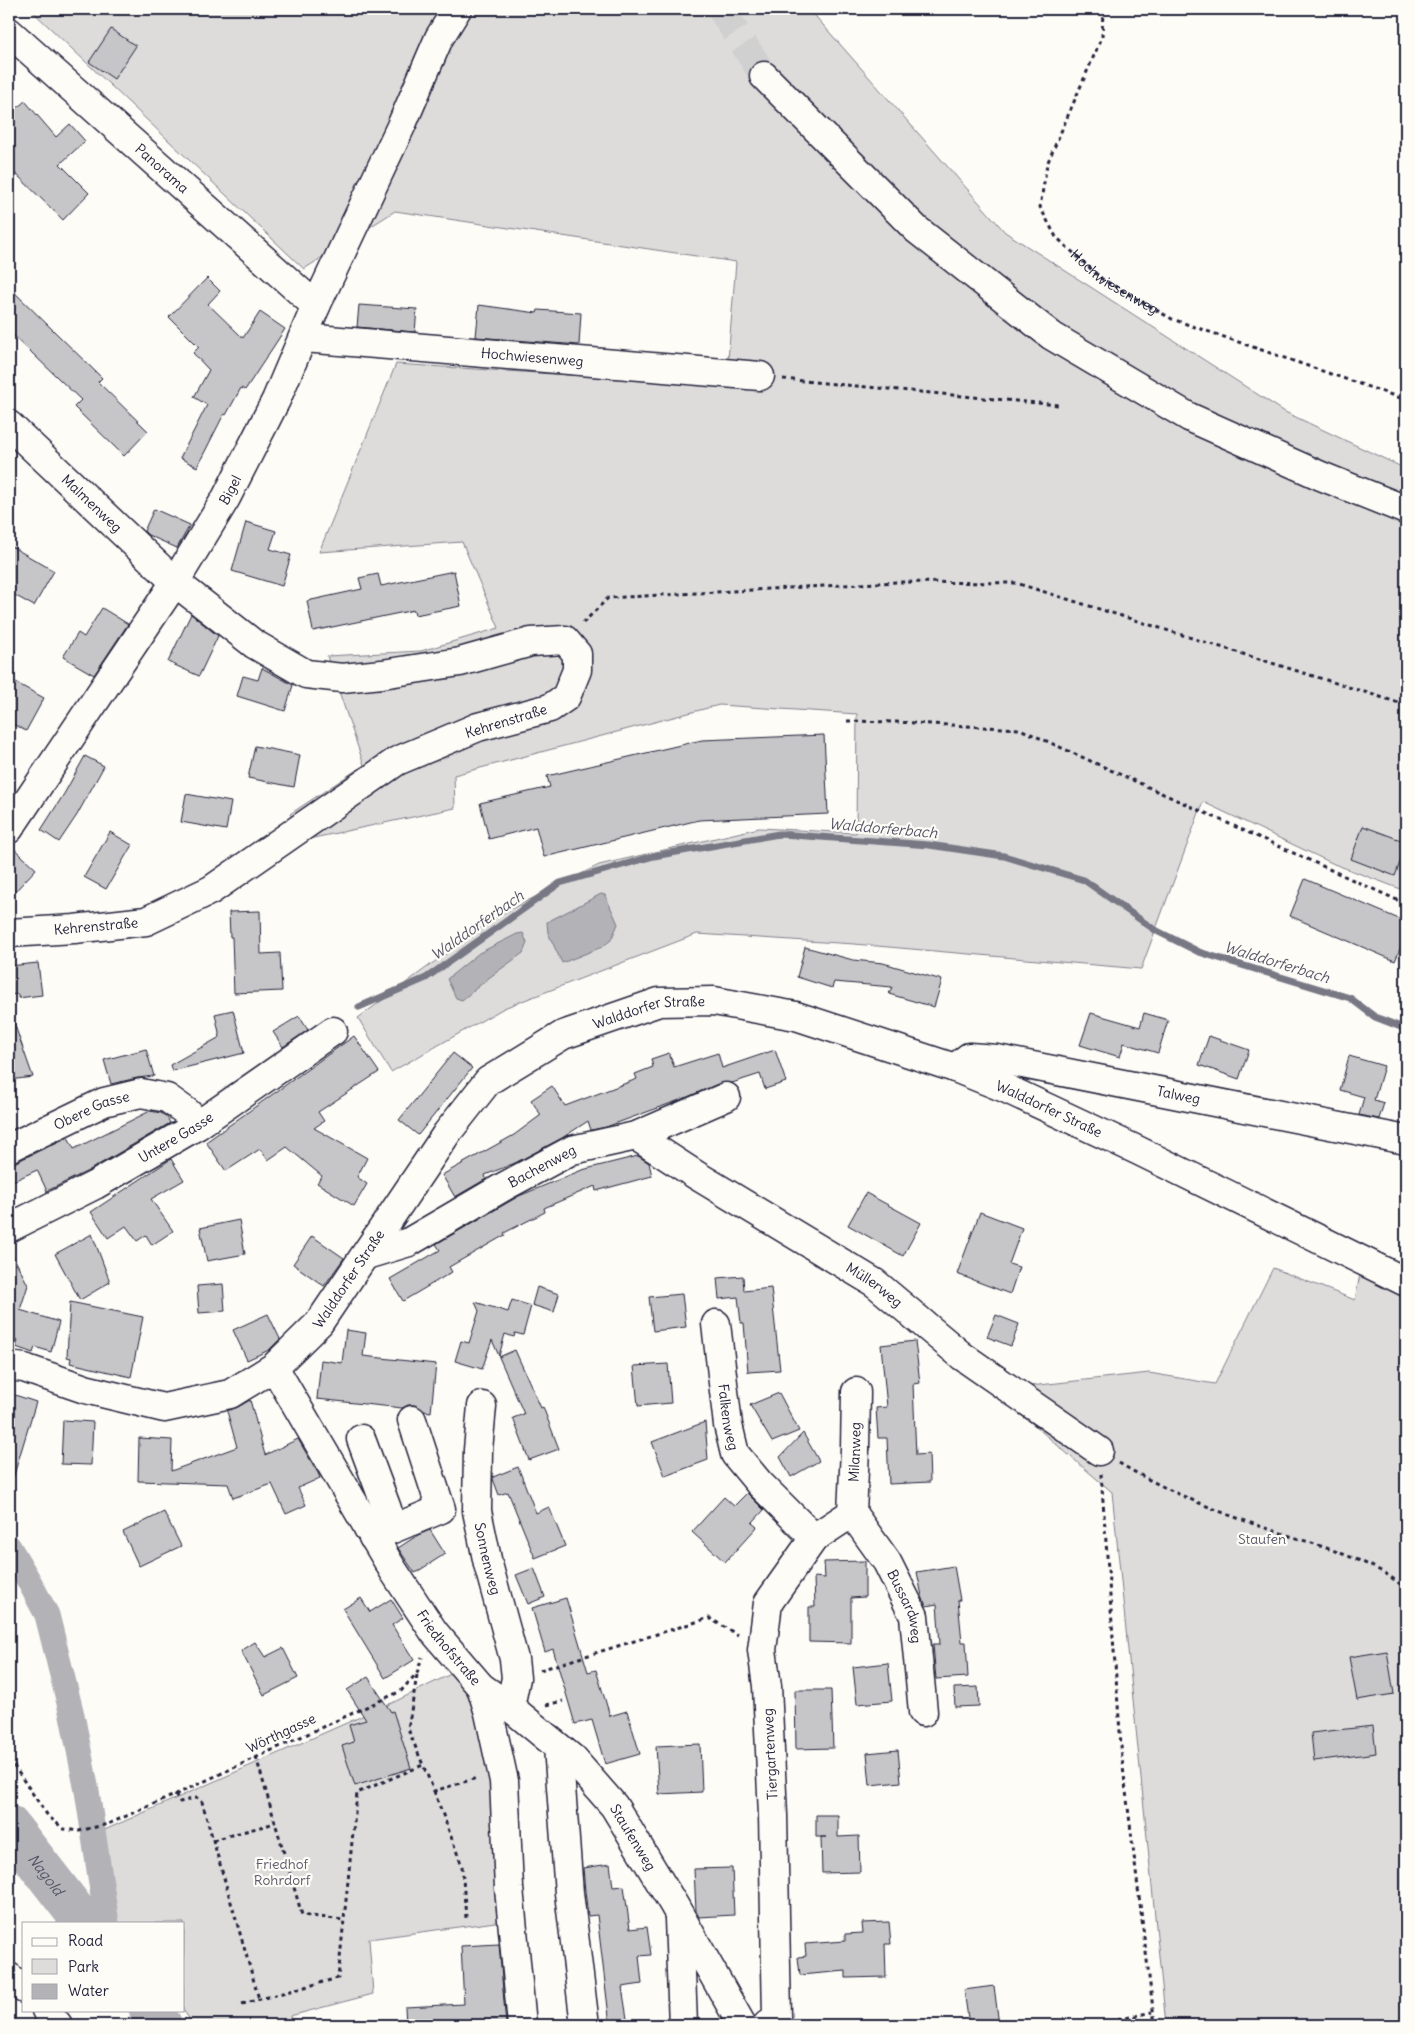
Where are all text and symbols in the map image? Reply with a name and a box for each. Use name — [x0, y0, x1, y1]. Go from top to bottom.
street label: Panorama — [131, 140, 193, 197]
street label: Hochwiesenweg — [1067, 246, 1161, 318]
street label: Hochwiesenweg — [480, 344, 584, 370]
street label: Malmenweg — [58, 470, 126, 536]
street label: Bigel — [215, 472, 245, 508]
street label: Kehrenstraße — [463, 700, 549, 742]
water label: Walddorferbach — [828, 814, 938, 842]
water label: Walddorferbach — [427, 886, 527, 964]
street label: Kehrenstraße — [53, 913, 139, 939]
water label: Walddorferbach — [1222, 937, 1332, 987]
street label: Walddorfer Straße — [590, 992, 705, 1033]
street label: Walddorfer Straße — [993, 1076, 1105, 1141]
street label: Talweg — [1155, 1082, 1202, 1108]
street label: Obere Gasse — [51, 1087, 131, 1134]
street label: Untere Gasse — [135, 1108, 217, 1167]
street label: Bachenweg — [505, 1141, 579, 1192]
street label: Walddorfer Straße — [309, 1226, 388, 1332]
street label: Müllerweg — [843, 1259, 906, 1311]
street label: Falkenweg — [714, 1383, 743, 1452]
street label: Milanweg — [844, 1422, 864, 1482]
street label: Sonnenweg — [471, 1521, 505, 1597]
park label: Staufen — [1238, 1530, 1286, 1548]
street label: Bussardweg — [883, 1567, 926, 1644]
street label: Friedhofstraße — [413, 1606, 485, 1689]
street label: Tiergartenweg — [759, 1708, 781, 1800]
street label: Wörthgasse — [243, 1709, 319, 1757]
street label: Staufenweg — [606, 1801, 660, 1874]
water label: Nagold — [24, 1850, 70, 1901]
park label: Friedhof Rohrdorf — [254, 1855, 311, 1889]
legend — [22, 1922, 185, 2012]
text: Road — [68, 1931, 103, 1950]
text: Park — [68, 1957, 99, 1976]
text: Water — [68, 1981, 109, 2000]

